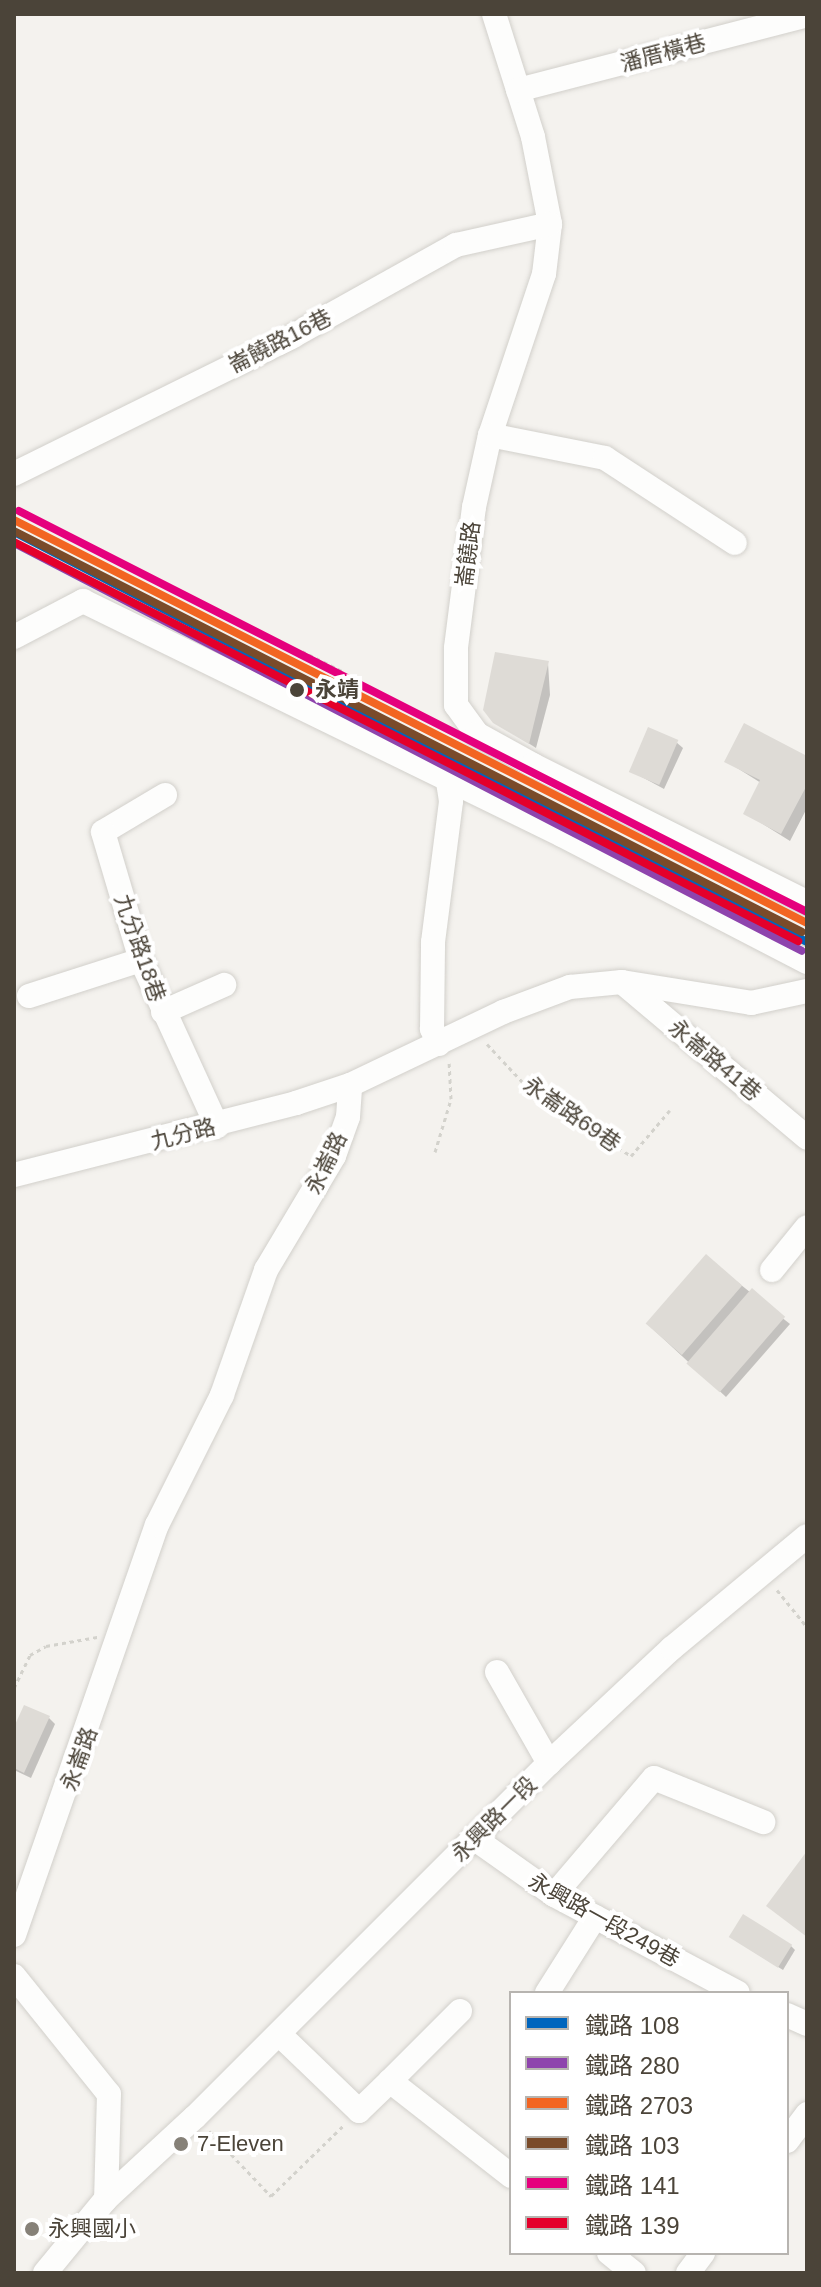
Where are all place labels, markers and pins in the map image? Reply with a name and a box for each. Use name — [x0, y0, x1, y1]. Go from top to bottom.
place label: 永靖 — [315, 677, 359, 703]
marker: 永靖 — [286, 679, 308, 701]
place label: 7-Eleven — [197, 2131, 284, 2157]
marker: 7-Eleven — [172, 2135, 190, 2153]
place label: 永興國小 — [48, 2216, 136, 2242]
marker: 永興國小 — [23, 2220, 41, 2238]

